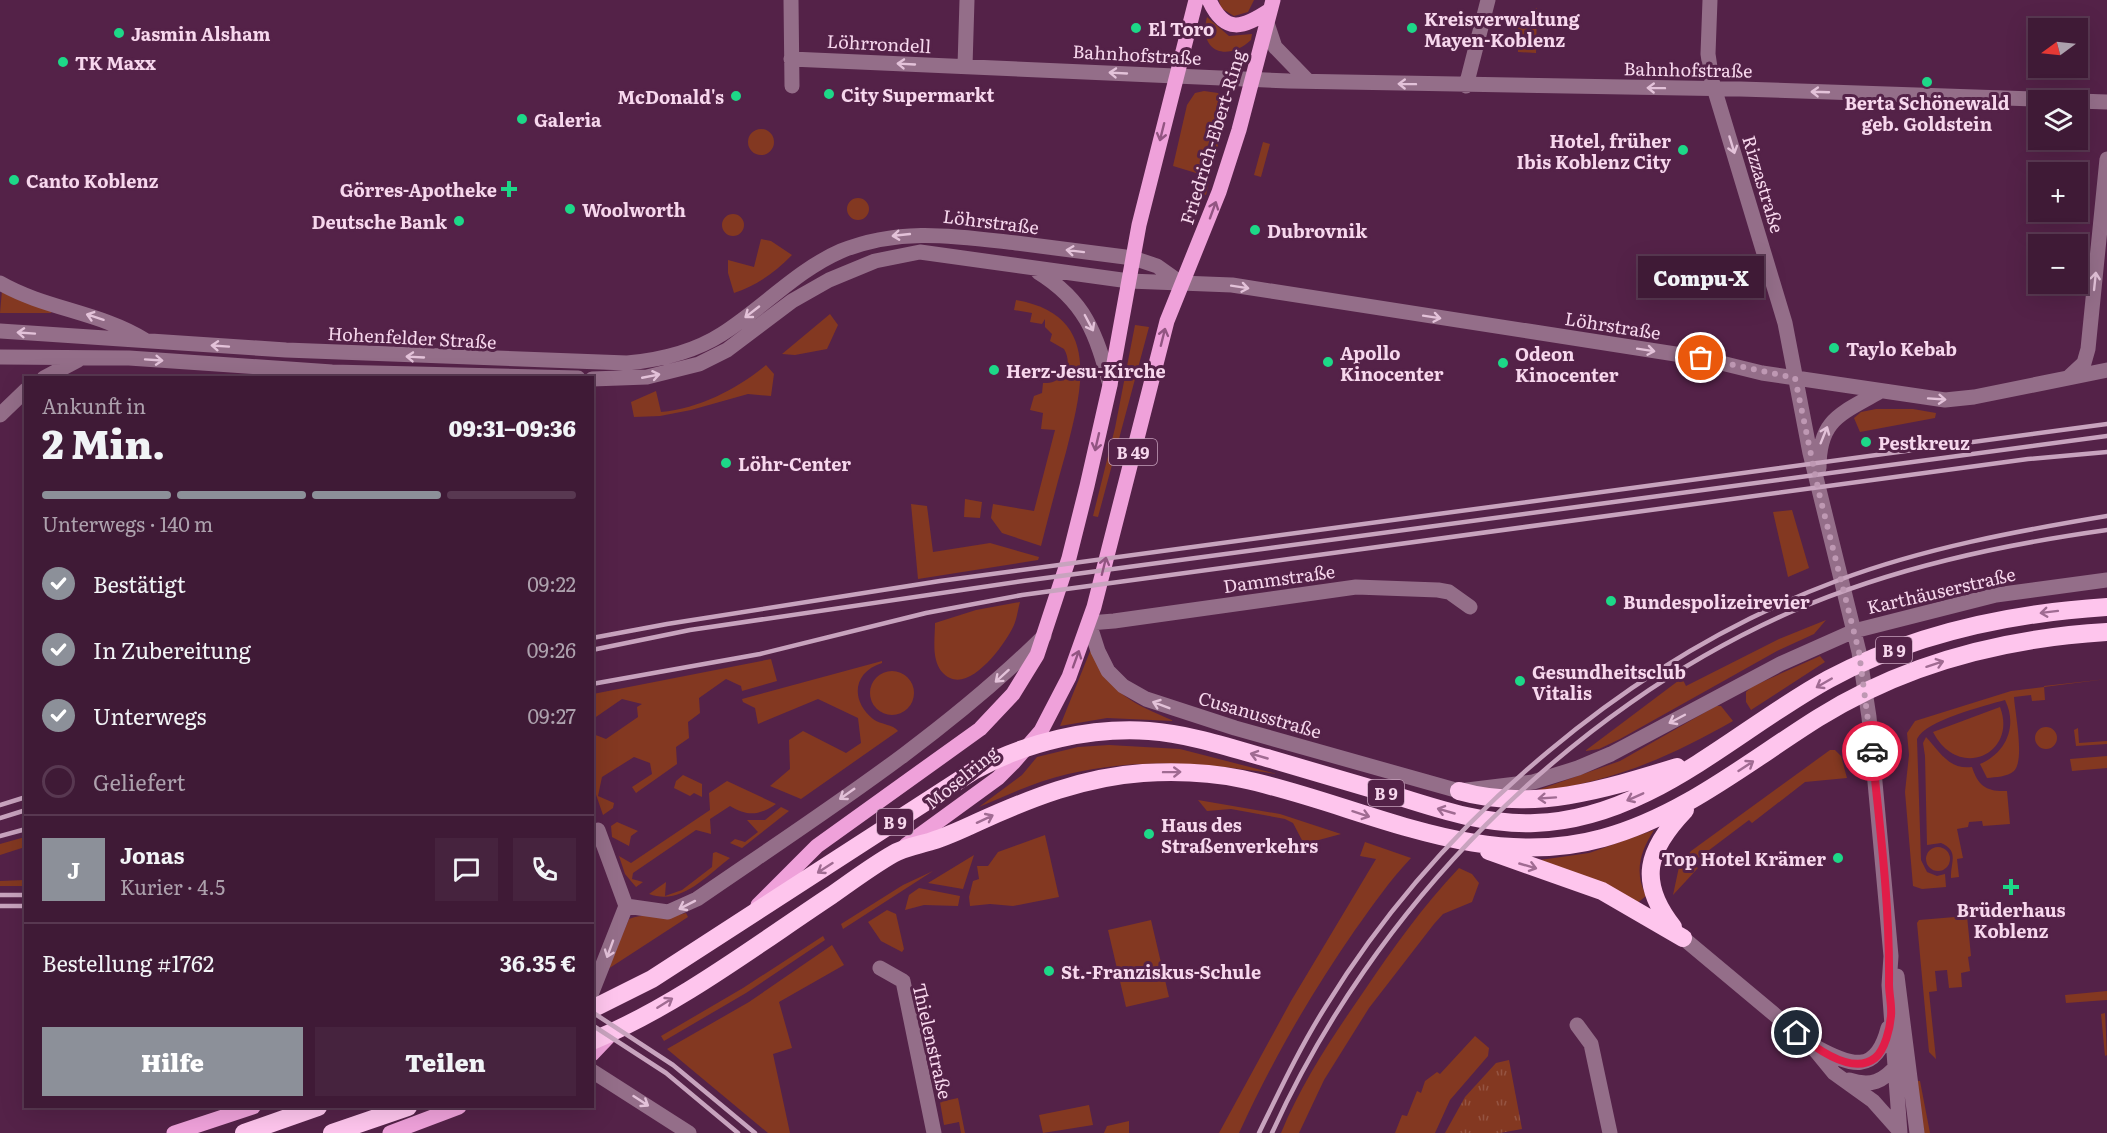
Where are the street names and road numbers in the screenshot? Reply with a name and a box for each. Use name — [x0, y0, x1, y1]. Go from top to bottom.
street label: Löhrrondell — [826, 27, 932, 59]
street label: Bahnhofstraße — [1072, 37, 1202, 71]
street label: Friedrich-Ebert-Ring — [1173, 45, 1252, 228]
street label: Bahnhofstraße — [1623, 54, 1753, 84]
street label: Rizzastraße — [1736, 132, 1792, 236]
street label: Löhrstraße — [941, 202, 1041, 240]
street label: Löhrstraße — [1563, 304, 1663, 346]
street label: Hohenfelder Straße — [327, 319, 497, 355]
road number: B 49 — [1109, 439, 1157, 465]
street label: Dammstraße — [1221, 557, 1337, 599]
street label: Karthäuserstraße — [1864, 560, 2018, 620]
road number: B 9 — [1876, 637, 1912, 663]
street label: Cusanusstraße — [1195, 684, 1325, 744]
street label: Moselring — [918, 738, 1004, 815]
road number: B 9 — [1368, 780, 1404, 806]
road number: B 9 — [877, 809, 913, 835]
street label: Thielenstraße — [907, 980, 959, 1102]

